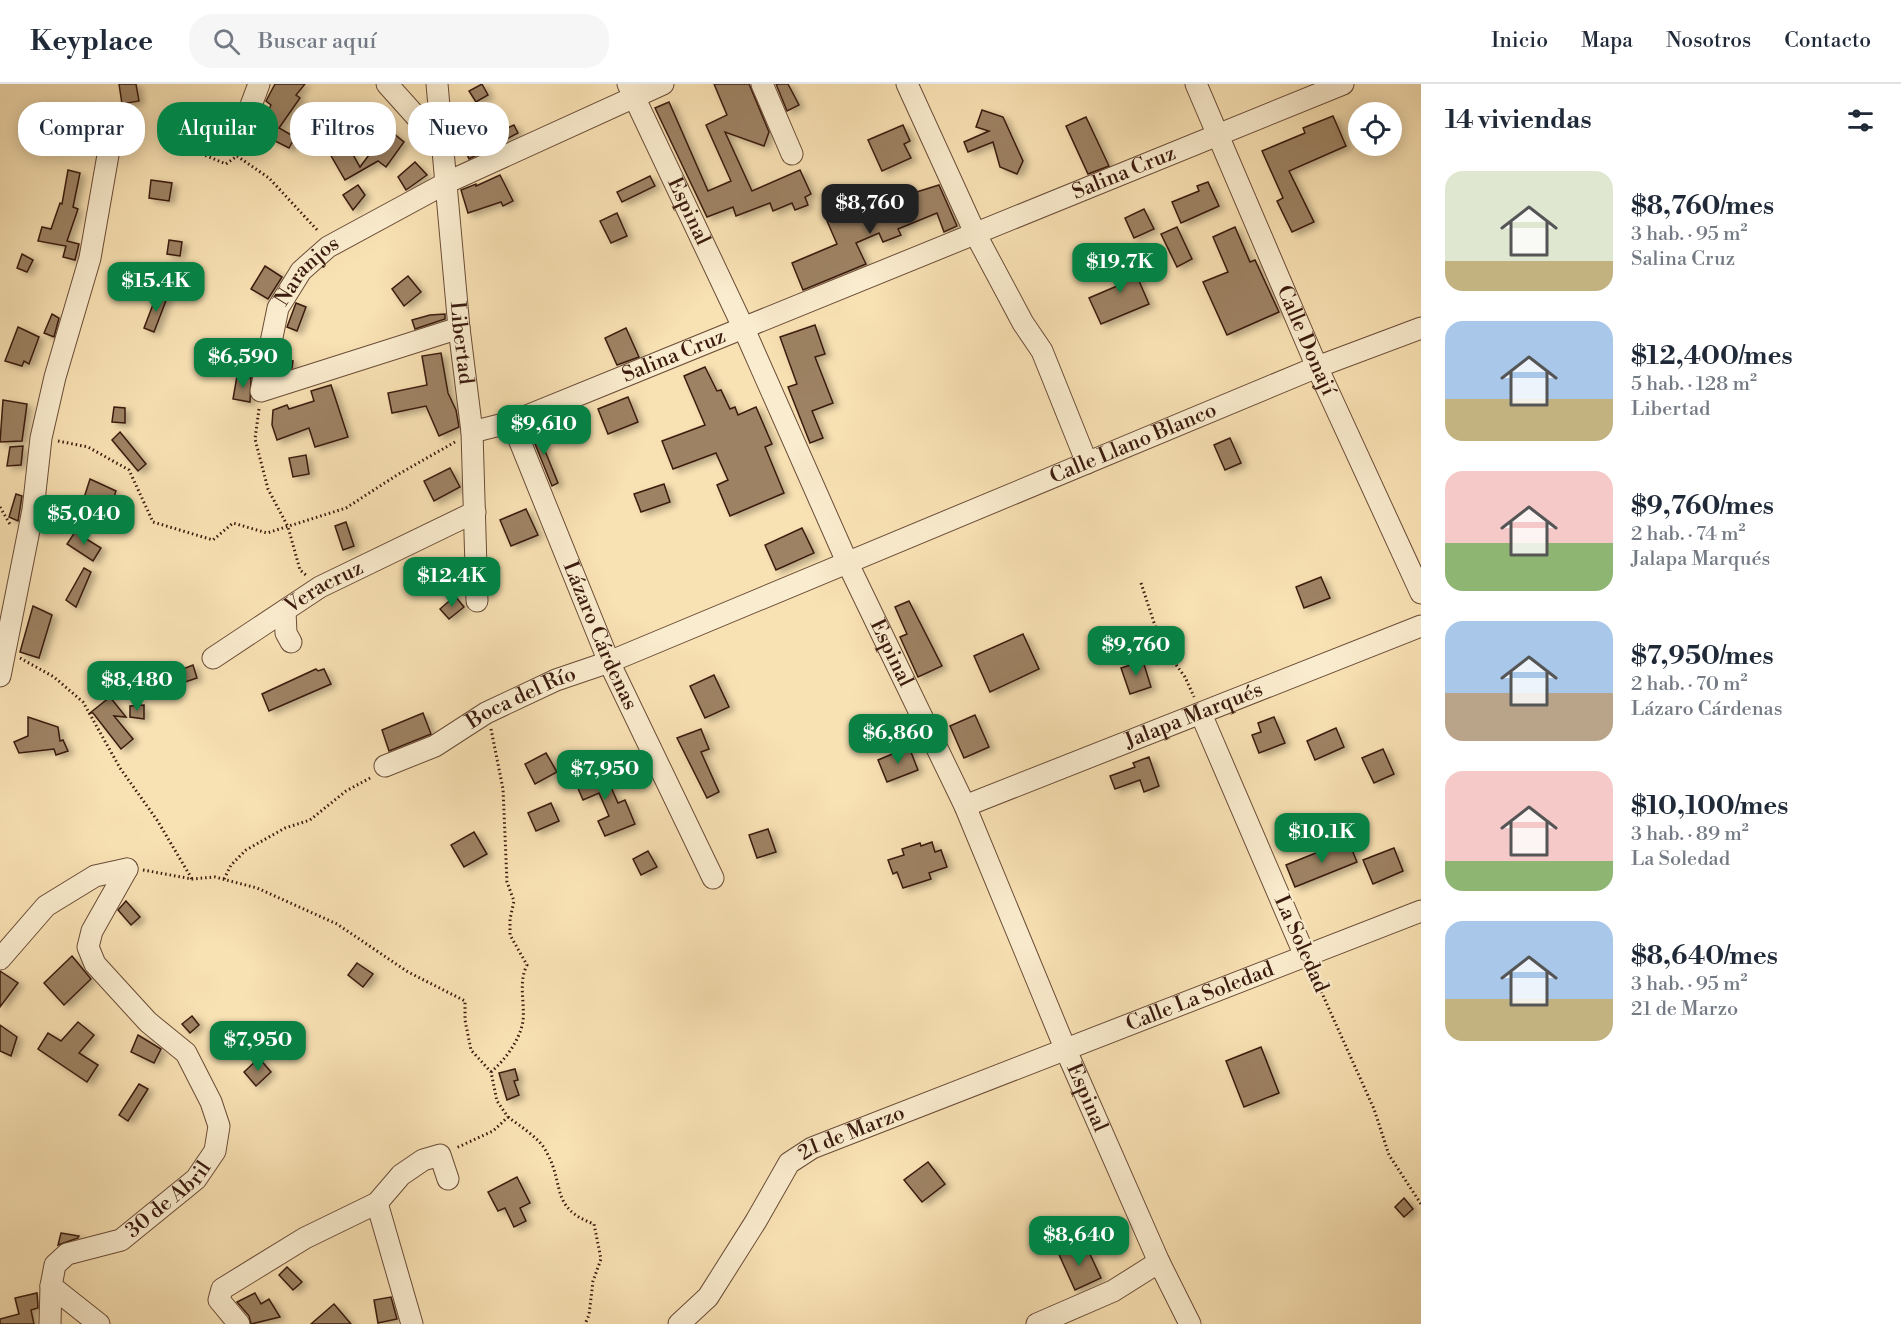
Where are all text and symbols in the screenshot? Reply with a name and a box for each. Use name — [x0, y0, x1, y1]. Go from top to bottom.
search box — [189, 14, 609, 68]
text: Keyplace — [30, 24, 153, 59]
icon: search — [210, 25, 243, 58]
text: Buscar aquí — [258, 28, 377, 55]
text: Inicio — [1491, 28, 1548, 54]
text: Mapa — [1581, 28, 1633, 54]
text: Nosotros — [1666, 28, 1751, 54]
text: Contacto — [1784, 28, 1871, 54]
chip: Comprar — [18, 102, 145, 156]
chip: Alquilar — [157, 102, 278, 156]
chip: Filtros — [290, 102, 396, 156]
chip: Nuevo — [408, 102, 509, 156]
map controls — [1348, 102, 1402, 156]
button: locate — [1348, 102, 1402, 156]
text: 14 viviendas — [1445, 104, 1592, 136]
icon: filters — [1844, 104, 1877, 137]
street label: Salina Cruz — [1068, 140, 1180, 206]
street label: Espinal — [661, 173, 716, 250]
pin: $8,760 — [821, 184, 919, 235]
text: $8,760/mes — [1631, 190, 1774, 222]
text: $8,760 — [836, 191, 904, 216]
icon: home — [1493, 195, 1565, 267]
text: 3 hab. · 95 m² — [1631, 222, 1747, 247]
street label: Naranjos — [269, 230, 344, 311]
pin: $19.7K — [1071, 243, 1169, 294]
text: Salina Cruz — [1631, 247, 1735, 272]
text: $19.7K — [1086, 250, 1154, 275]
pin: $15.4K — [107, 262, 205, 313]
text: $15.4K — [122, 269, 190, 294]
street label: Calle Donají — [1271, 281, 1342, 401]
street label: Libertad — [444, 300, 479, 386]
street label: Salina Cruz — [618, 323, 730, 389]
pin: $6,590 — [194, 338, 292, 389]
text: $12,400/mes — [1631, 340, 1793, 372]
text: $6,590 — [208, 345, 278, 370]
icon: home — [1493, 345, 1565, 417]
text: 5 hab. · 128 m² — [1631, 372, 1757, 397]
street label: Calle Llano Blanco — [1046, 397, 1221, 490]
text: Libertad — [1631, 397, 1710, 422]
pin: $9,610 — [495, 405, 593, 456]
text: $9,610 — [511, 412, 577, 437]
text: $9,760/mes — [1631, 490, 1774, 522]
pin: $5,040 — [35, 495, 133, 546]
icon: home — [1493, 495, 1565, 567]
text: $5,040 — [48, 502, 120, 527]
text: 2 hab. · 74 m² — [1631, 522, 1746, 547]
text: Jalapa Marqués — [1631, 547, 1770, 572]
street label: Veracruz — [279, 555, 368, 620]
pin: $12.4K — [403, 557, 501, 608]
street label: Lázaro Cárdenas — [557, 558, 643, 714]
text: $12.4K — [417, 564, 487, 589]
street label: Espinal — [864, 615, 918, 691]
pin: $9,760 — [1087, 626, 1185, 677]
text: $9,760 — [1102, 633, 1170, 658]
text: $7,950/mes — [1631, 640, 1774, 672]
icon: home — [1493, 645, 1565, 717]
pin: $8,480 — [88, 661, 186, 712]
street label: Boca del Río — [461, 661, 579, 736]
text: $8,480 — [101, 668, 173, 693]
text: 2 hab. · 70 m² — [1631, 672, 1748, 697]
street label: Jalapa Marqués — [1120, 677, 1267, 755]
text: Lázaro Cárdenas — [1631, 697, 1782, 722]
pin: $6,860 — [849, 714, 947, 765]
text: $6,860 — [863, 721, 933, 746]
pin: $7,950 — [556, 750, 654, 801]
text: $7,950 — [571, 757, 639, 782]
text: $10,100/mes — [1631, 790, 1788, 822]
icon: home — [1493, 795, 1565, 867]
pin: $10.1K — [1273, 813, 1371, 864]
text: $10.1K — [1289, 820, 1355, 845]
text: 3 hab. · 89 m² — [1631, 822, 1749, 847]
text: La Soledad — [1631, 847, 1730, 872]
street label: La Soledad — [1268, 891, 1334, 997]
text: $8,640/mes — [1631, 940, 1778, 972]
icon: home — [1493, 945, 1565, 1017]
street label: Calle La Soledad — [1122, 956, 1278, 1038]
text: 3 hab. · 95 m² — [1631, 972, 1747, 997]
text: 21 de Marzo — [1631, 997, 1738, 1022]
pin: $7,950 — [209, 1021, 307, 1072]
text: $7,950 — [224, 1028, 292, 1053]
street label: Espinal — [1060, 1059, 1113, 1136]
street label: 21 de Marzo — [793, 1100, 909, 1167]
street label: 30 de Abril — [120, 1156, 217, 1244]
pin: $8,640 — [1030, 1216, 1128, 1267]
text: $8,640 — [1043, 1223, 1115, 1248]

